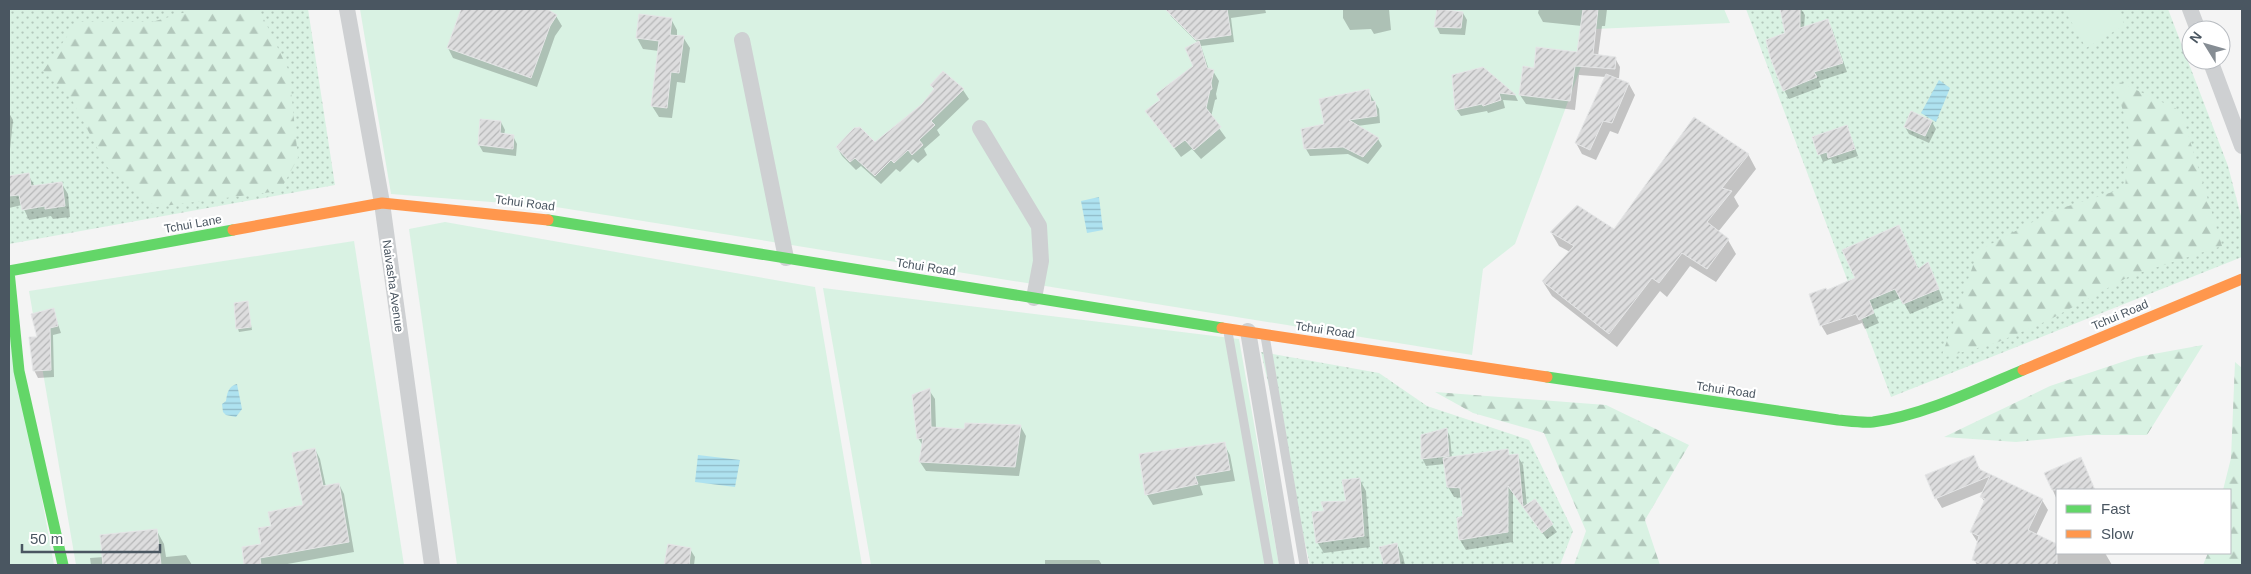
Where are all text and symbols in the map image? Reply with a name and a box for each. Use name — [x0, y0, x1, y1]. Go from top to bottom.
north arrow — [2181, 20, 2231, 70]
text: N — [2186, 28, 2205, 46]
street label: Tchui Road — [494, 192, 556, 214]
street label: Tchui Lane — [163, 212, 223, 236]
street label: Naivasha Avenue — [380, 239, 406, 333]
street label: Tchui Road — [895, 255, 957, 279]
street label: Tchui Road — [2090, 297, 2150, 333]
street label: Tchui Road — [1294, 319, 1356, 341]
street label: Tchui Road — [1695, 379, 1757, 401]
legend — [2056, 489, 2231, 554]
text: Fast — [2101, 500, 2131, 517]
scale bar — [22, 522, 160, 554]
text: Slow — [2101, 525, 2134, 542]
text: 50 m — [30, 530, 63, 547]

